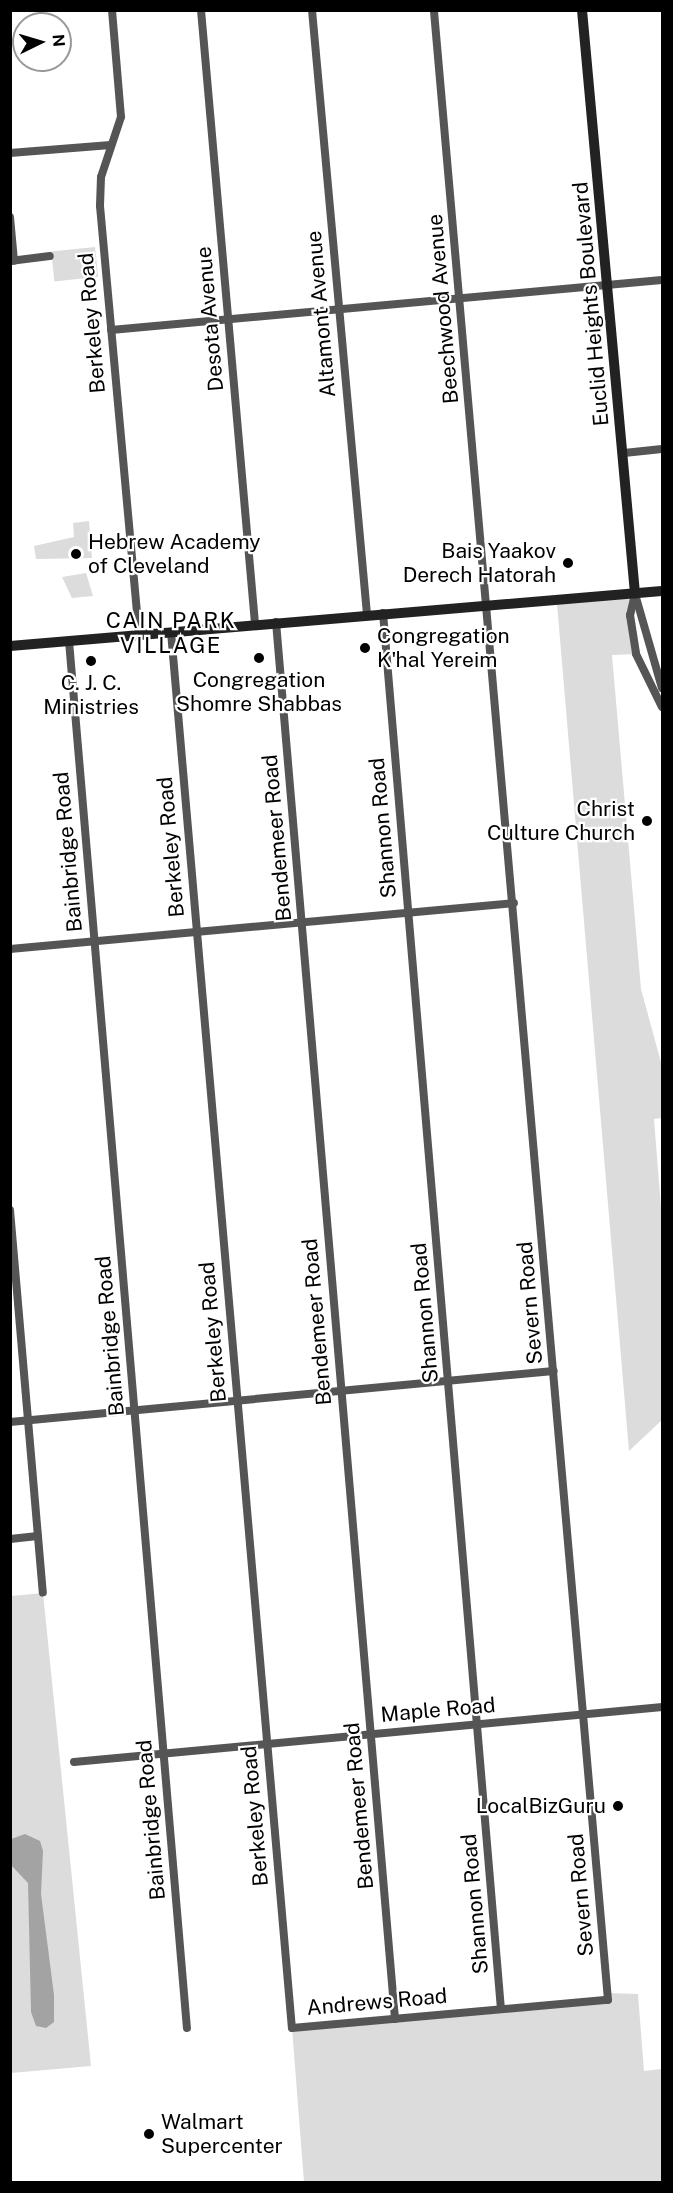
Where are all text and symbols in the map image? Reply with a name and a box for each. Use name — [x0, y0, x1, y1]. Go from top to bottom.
north arrow — [12, 12, 72, 72]
text: N — [48, 33, 68, 48]
street label: Euclid Heights Boulevard — [568, 181, 614, 427]
street label: Beechwood Avenue — [422, 213, 464, 405]
street label: Altamont Avenue — [301, 230, 341, 398]
street label: Desota Avenue — [191, 246, 229, 392]
street label: Berkeley Road — [73, 252, 111, 394]
place label: Hebrew Academy of Cleveland — [88, 529, 261, 579]
place label: Bais Yaakov Derech Hatorah — [403, 538, 556, 588]
marker: Hebrew Academy of Cleveland — [69, 547, 83, 561]
marker: Bais Yaakov Derech Hatorah — [561, 556, 575, 570]
district label: CAIN PARK VILLAGE — [106, 607, 236, 658]
place label: Congregation K'hal Yereim — [377, 623, 510, 673]
marker: Congregation K'hal Yereim — [358, 641, 372, 655]
marker: Congregation Shomre Shabbas — [252, 651, 266, 665]
marker: C. J. C. Ministries — [84, 654, 98, 668]
place label: Congregation Shomre Shabbas — [176, 667, 342, 717]
place label: C. J. C. Ministries — [43, 670, 139, 720]
street label: Bendemeer Road — [257, 753, 297, 923]
street label: Shannon Road — [364, 757, 402, 899]
street label: Bainbridge Road — [48, 771, 88, 933]
street label: Berkeley Road — [152, 776, 190, 918]
place label: Christ Culture Church — [487, 796, 635, 846]
marker: Christ Culture Church — [640, 814, 654, 828]
street label: Bendemeer Road — [297, 1237, 337, 1407]
street label: Severn Road — [512, 1241, 548, 1365]
street label: Shannon Road — [406, 1242, 444, 1384]
street label: Bainbridge Road — [90, 1255, 130, 1417]
street label: Berkeley Road — [194, 1261, 232, 1403]
street label: Maple Road — [380, 1692, 496, 1728]
street label: Bendemeer Road — [339, 1721, 379, 1891]
street label: Bainbridge Road — [131, 1739, 171, 1901]
street label: Berkeley Road — [236, 1745, 274, 1887]
place label: LocalBizGuru — [476, 1793, 606, 1819]
marker: LocalBizGuru — [611, 1799, 625, 1813]
street label: Shannon Road — [456, 1833, 494, 1975]
street label: Severn Road — [563, 1833, 599, 1957]
street label: Andrews Road — [306, 1983, 448, 2021]
place label: Walmart Supercenter — [161, 2109, 283, 2159]
marker: Walmart Supercenter — [142, 2127, 156, 2141]

